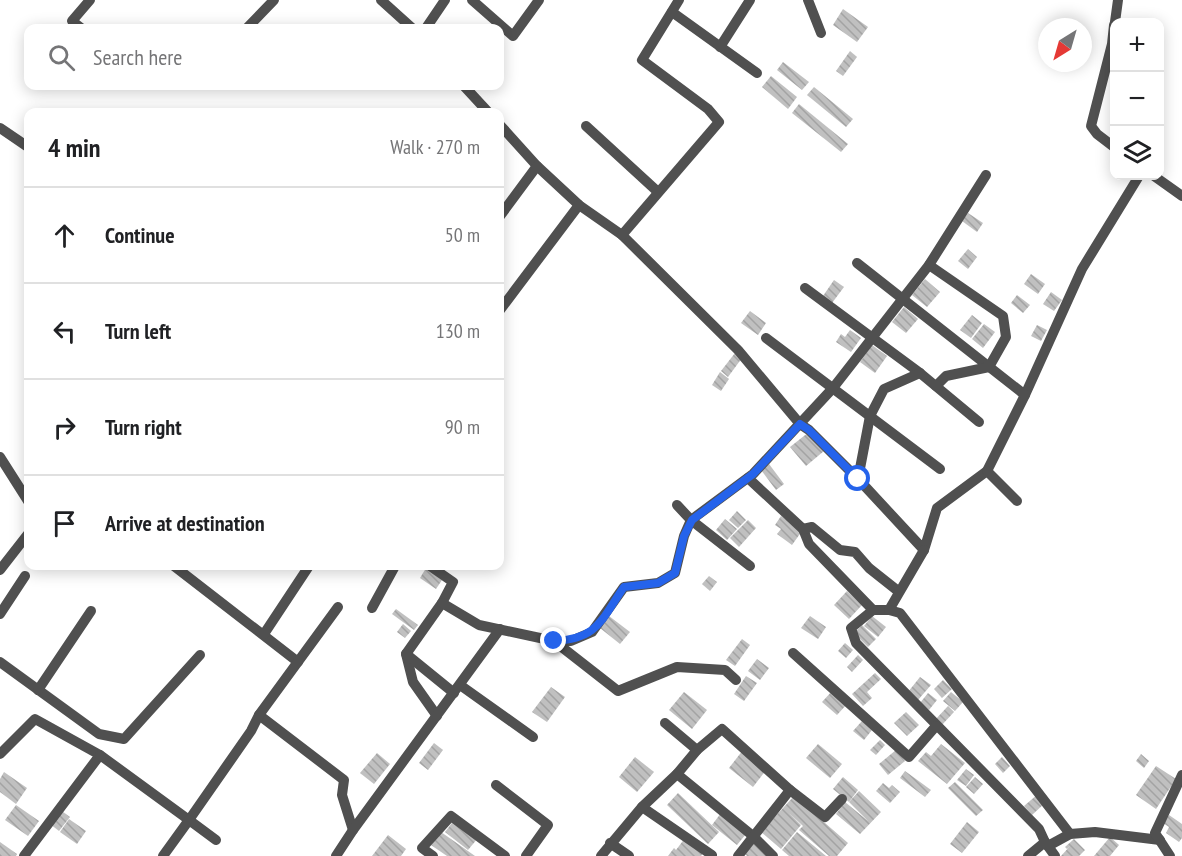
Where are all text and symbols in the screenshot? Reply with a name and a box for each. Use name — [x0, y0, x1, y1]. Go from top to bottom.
north arrow — [1038, 18, 1092, 72]
map controls — [1110, 18, 1164, 180]
button: + — [1110, 18, 1164, 72]
search box — [24, 24, 504, 90]
icon: search — [45, 41, 78, 74]
text: Search here — [93, 43, 182, 71]
button: − — [1110, 72, 1164, 126]
button: layers — [1110, 126, 1164, 180]
text: 4 min — [48, 131, 101, 164]
text: Walk · 270 m — [390, 134, 480, 160]
icon: ahead — [48, 219, 81, 252]
text: Continue — [105, 221, 175, 249]
text: 50 m — [445, 222, 480, 248]
icon: left — [48, 315, 81, 348]
text: Turn left — [105, 317, 171, 345]
text: 130 m — [436, 318, 480, 344]
icon: right — [48, 411, 81, 444]
text: Turn right — [105, 413, 182, 441]
text: 90 m — [445, 414, 480, 440]
route start — [844, 465, 870, 491]
icon: arrive — [48, 507, 81, 540]
text: Arrive at destination — [105, 509, 265, 537]
route end — [540, 627, 566, 653]

